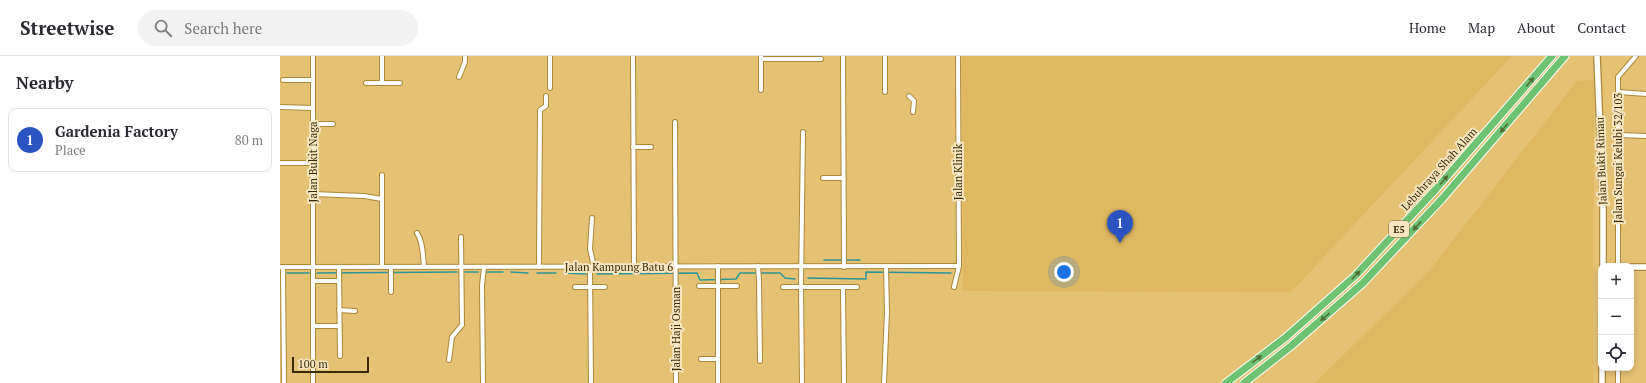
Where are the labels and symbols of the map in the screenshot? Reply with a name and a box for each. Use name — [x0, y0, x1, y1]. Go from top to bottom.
one-way arrow — [1525, 77, 1534, 86]
street label: Jalan Sungai Kelubi 32/103 — [1611, 93, 1625, 223]
street label: Jalan Bukit Rimau — [1592, 116, 1610, 205]
street label: Jalan Bukit Naga — [306, 121, 320, 203]
one-way arrow — [1499, 123, 1508, 134]
street label: Lebuhraya Shah Alam — [1398, 124, 1480, 213]
street label: Jalan Klinik — [951, 143, 965, 200]
one-way arrow — [1440, 174, 1449, 185]
pin: 1 — [1107, 210, 1133, 243]
one-way arrow — [1413, 220, 1422, 231]
road number: E5 — [1389, 221, 1409, 237]
street label: Jalan Kampung Batu 6 — [565, 260, 673, 274]
your location — [1054, 262, 1074, 282]
one-way arrow — [1351, 270, 1361, 280]
street label: Jalan Haji Osman — [669, 286, 683, 371]
one-way arrow — [1320, 312, 1330, 321]
scale bar — [292, 355, 369, 374]
one-way arrow — [1252, 355, 1263, 364]

